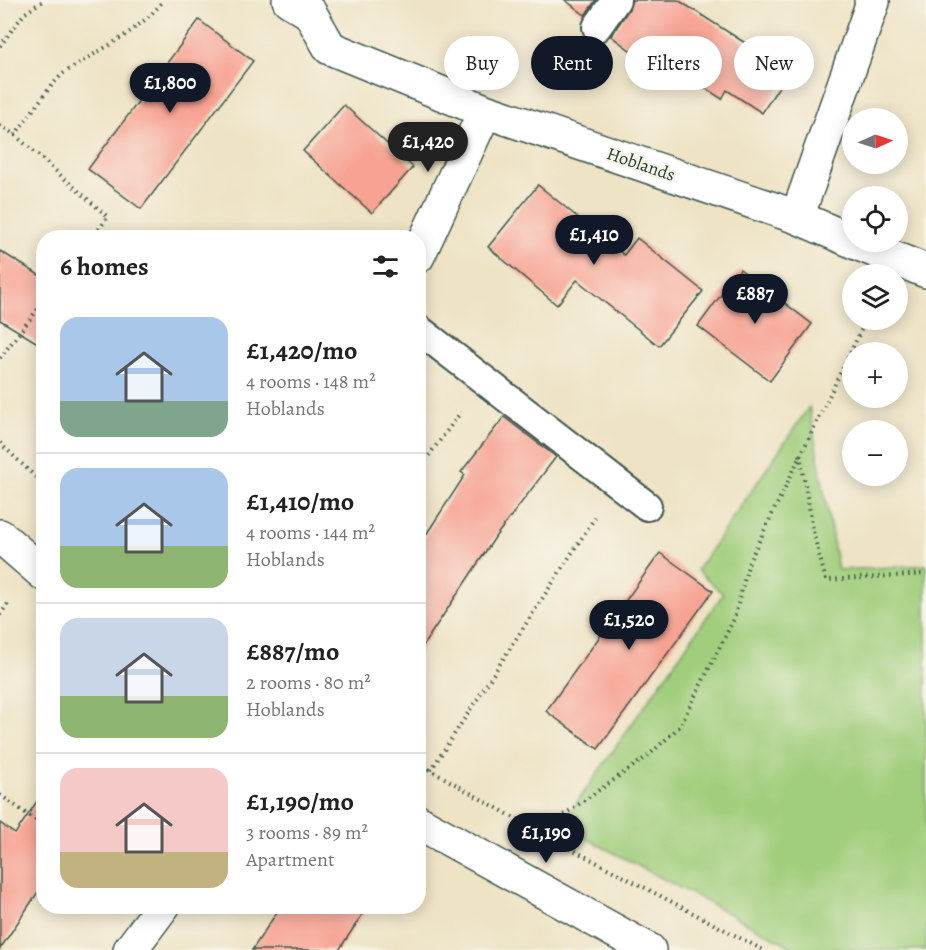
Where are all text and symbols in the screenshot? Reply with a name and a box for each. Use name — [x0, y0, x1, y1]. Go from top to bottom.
chip: Buy — [444, 36, 519, 90]
chip: Rent — [531, 36, 613, 90]
chip: Filters — [625, 36, 722, 90]
chip: New — [734, 36, 814, 90]
pin: £1,800 — [121, 63, 219, 114]
text: £1,800 — [144, 69, 196, 96]
north arrow — [842, 108, 908, 174]
map controls — [842, 108, 908, 486]
pin: £1,420 — [379, 122, 477, 173]
text: £1,420 — [402, 128, 454, 155]
street label: Hoblands — [604, 141, 678, 187]
button: locate — [842, 186, 908, 252]
pin: £1,410 — [545, 215, 643, 266]
text: £1,410 — [569, 221, 619, 248]
text: 6 homes — [60, 249, 149, 284]
icon: filters — [369, 250, 402, 283]
button: layers — [842, 264, 908, 330]
pin: £887 — [719, 274, 791, 325]
text: £887 — [736, 280, 774, 307]
text: £1,420/mo — [246, 333, 357, 368]
icon: home — [108, 341, 180, 413]
button: + — [842, 342, 908, 408]
text: 4 rooms · 148 m² — [246, 368, 376, 395]
text: Hoblands — [246, 395, 325, 422]
button: − — [842, 420, 908, 486]
text: £1,410/mo — [246, 484, 354, 519]
icon: home — [108, 492, 180, 564]
text: 4 rooms · 144 m² — [246, 519, 375, 546]
text: Hoblands — [246, 546, 325, 573]
pin: £1,520 — [580, 600, 678, 651]
text: £1,520 — [603, 606, 655, 633]
text: £887/mo — [246, 634, 339, 669]
icon: home — [108, 642, 180, 714]
text: 2 rooms · 80 m² — [246, 669, 371, 696]
text: Hoblands — [246, 696, 325, 723]
text: £1,190/mo — [246, 784, 354, 819]
icon: home — [108, 792, 180, 864]
pin: £1,190 — [497, 813, 595, 864]
text: 3 rooms · 89 m² — [246, 819, 368, 846]
text: £1,190 — [521, 819, 571, 846]
text: Apartment — [246, 846, 335, 873]

